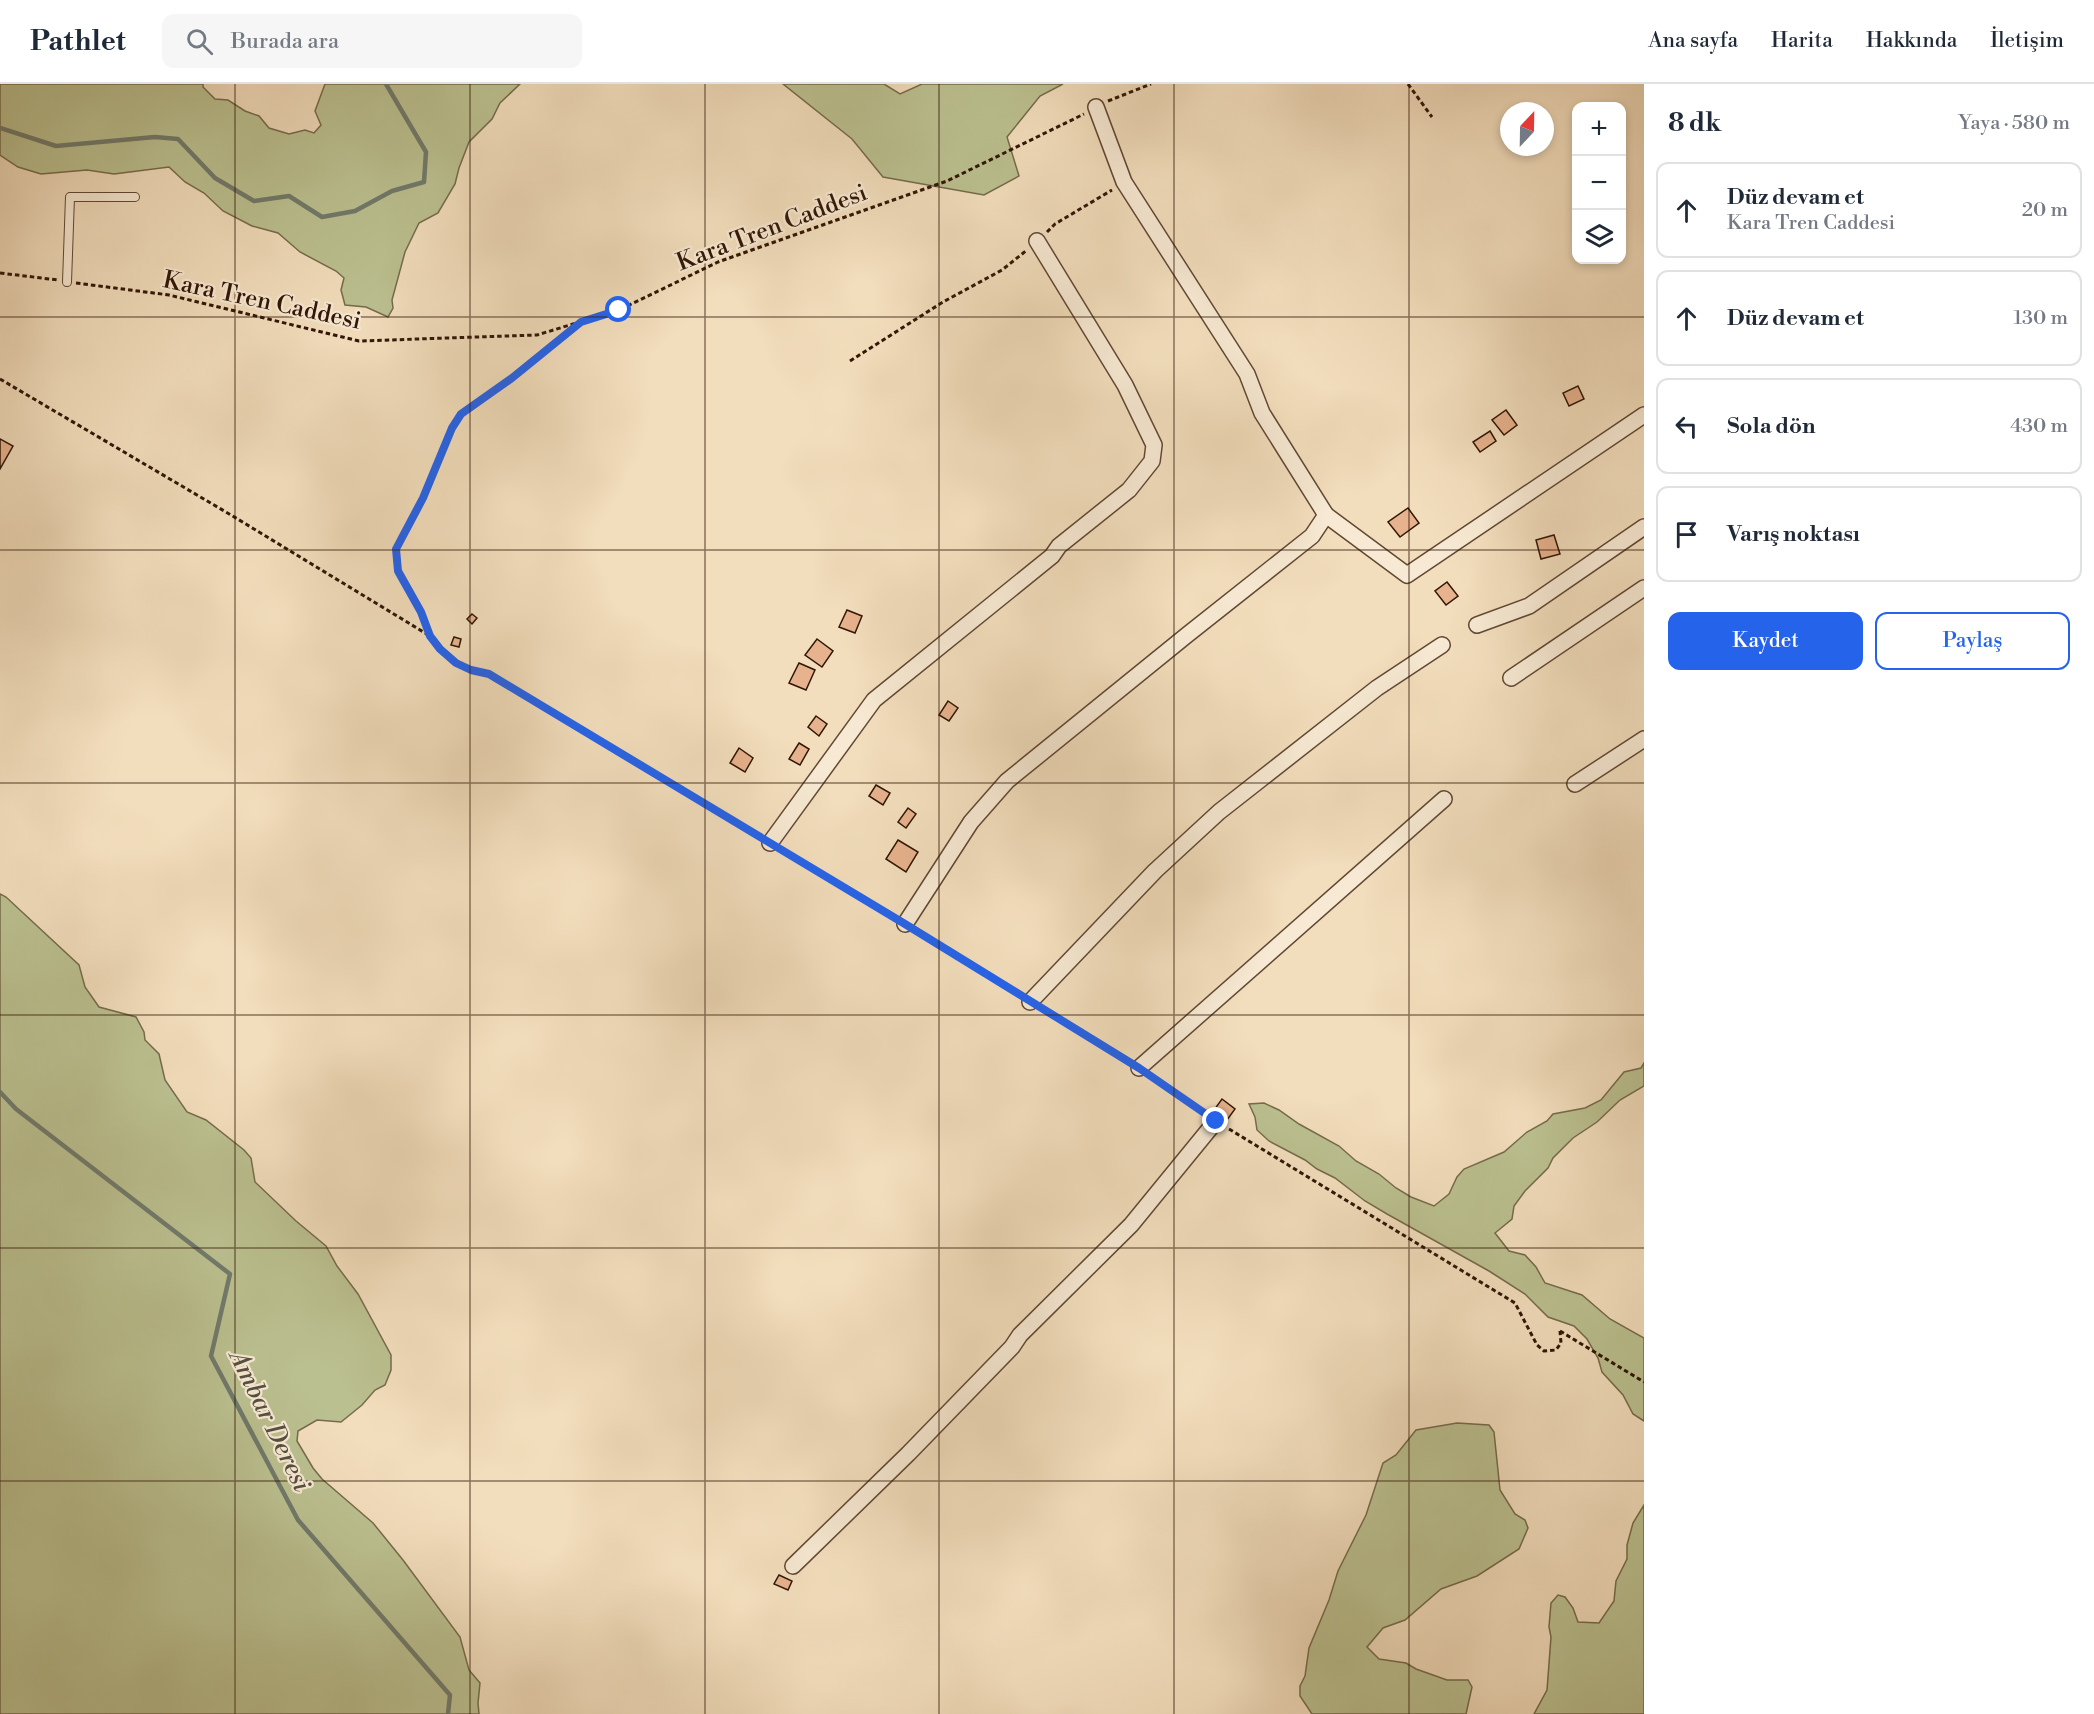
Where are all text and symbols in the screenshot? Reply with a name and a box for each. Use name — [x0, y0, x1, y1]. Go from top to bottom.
search box — [162, 14, 582, 68]
text: Pathlet — [30, 24, 126, 59]
icon: search — [183, 25, 216, 58]
text: Burada ara — [231, 28, 339, 55]
text: Ana sayfa — [1648, 28, 1738, 54]
text: Harita — [1771, 28, 1833, 54]
text: Hakkında — [1866, 28, 1957, 54]
text: İletişim — [1990, 28, 2064, 54]
north arrow — [1500, 102, 1554, 156]
map controls — [1572, 102, 1626, 264]
button: + — [1572, 102, 1626, 156]
text: 8 dk — [1668, 107, 1721, 139]
text: Yaya · 580 m — [1958, 111, 2070, 136]
button: − — [1572, 156, 1626, 210]
street label: Kara Tren Caddesi — [672, 178, 872, 278]
text: Düz devam et — [1727, 184, 1864, 211]
icon: ahead — [1670, 194, 1703, 227]
text: 20 m — [2022, 198, 2068, 223]
button: layers — [1572, 210, 1626, 264]
text: Kara Tren Caddesi — [1727, 211, 1895, 236]
street label: Kara Tren Caddesi — [160, 265, 364, 337]
route start — [605, 296, 631, 322]
icon: ahead — [1670, 302, 1703, 335]
text: Düz devam et — [1727, 305, 1864, 332]
text: 130 m — [2013, 306, 2068, 331]
icon: left — [1670, 410, 1703, 443]
text: Sola dön — [1727, 413, 1815, 440]
text: 430 m — [2010, 414, 2068, 439]
icon: arrive — [1670, 518, 1703, 551]
text: Varış noktası — [1727, 521, 1860, 548]
button: Kaydet — [1668, 612, 1863, 670]
button: Paylaş — [1875, 612, 2070, 670]
route end — [1202, 1107, 1228, 1133]
water label: Ambar Deresi — [221, 1343, 318, 1498]

